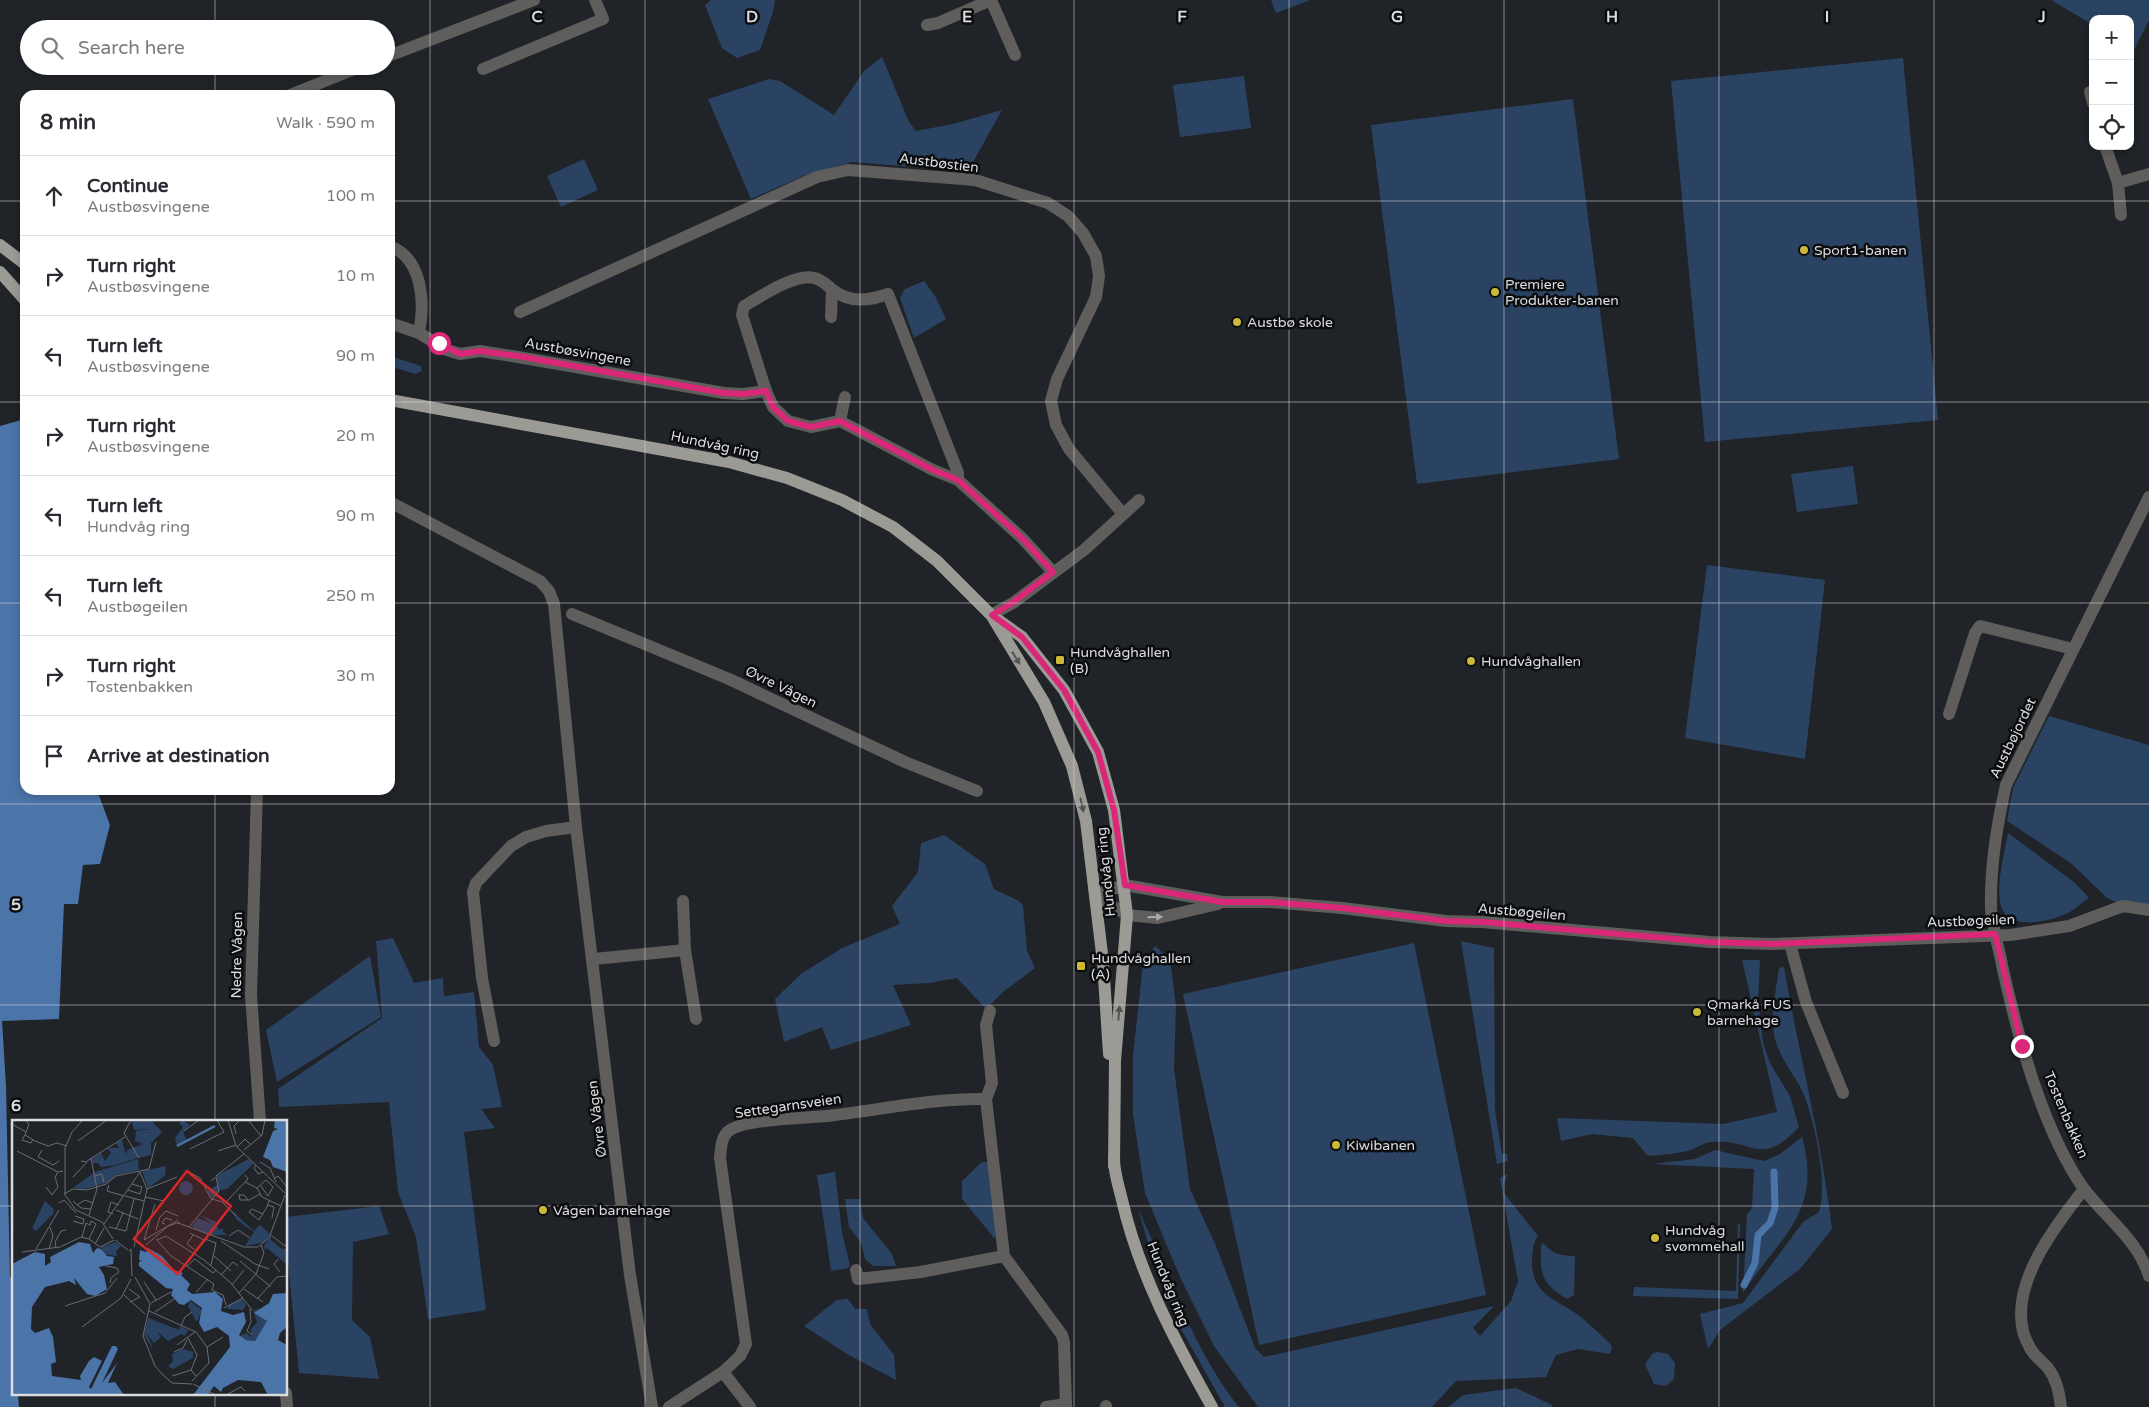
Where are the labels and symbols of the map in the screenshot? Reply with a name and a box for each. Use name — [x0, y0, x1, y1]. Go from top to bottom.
text: C — [531, 7, 543, 27]
text: D — [746, 7, 758, 27]
text: E — [962, 7, 972, 27]
text: F — [1177, 7, 1187, 27]
text: G — [1391, 7, 1403, 27]
text: H — [1606, 7, 1618, 27]
text: I — [1825, 7, 1829, 27]
text: J — [2037, 7, 2046, 27]
street label: Austbøstien — [898, 150, 980, 176]
place label: Sport1-banen — [1814, 242, 1907, 259]
marker: Sport1-banen — [1798, 244, 1810, 256]
place label: Premiere Produkter-banen — [1505, 276, 1619, 309]
marker: Premiere Produkter-banen — [1489, 286, 1501, 298]
place label: Austbø skole — [1247, 314, 1333, 331]
marker: Austbø skole — [1231, 316, 1243, 328]
route start — [428, 332, 451, 355]
street label: Austbøsvingene — [524, 334, 632, 370]
street label: Hundvåg ring — [669, 427, 761, 463]
place label: Hundvåghallen (B) — [1070, 644, 1170, 677]
one-way arrow — [1011, 651, 1021, 664]
place label: Hundvåghallen — [1481, 653, 1581, 670]
marker: Hundvåghallen (B) — [1054, 654, 1066, 666]
marker: Hundvåghallen — [1465, 655, 1477, 667]
street label: Øvre Vågen — [742, 662, 820, 712]
street label: Austbøjordet — [1986, 694, 2040, 781]
one-way arrow — [1078, 797, 1086, 812]
street label: Hundvåg ring — [1093, 826, 1119, 918]
text: 5 — [11, 895, 21, 915]
street label: Austbøgeilen — [1477, 900, 1567, 924]
street label: Austbøgeilen — [1927, 911, 2015, 931]
street label: Nedre Vågen — [228, 912, 246, 998]
one-way arrow — [1148, 913, 1164, 921]
place label: Hundvåghallen (A) — [1091, 950, 1191, 983]
marker: Hundvåghallen (A) — [1075, 960, 1087, 972]
place label: Qmarkå FUS barnehage — [1707, 996, 1791, 1029]
one-way arrow — [1115, 1004, 1123, 1020]
marker: Qmarkå FUS barnehage — [1691, 1006, 1703, 1018]
route end — [2011, 1035, 2034, 1058]
street label: Tostenbakken — [2040, 1069, 2092, 1161]
street label: Øvre Vågen — [584, 1079, 610, 1159]
street label: Settegarnsveien — [734, 1090, 842, 1122]
text: 6 — [11, 1096, 21, 1116]
inset map — [12, 1120, 288, 1394]
place label: Kiwibanen — [1346, 1137, 1415, 1154]
marker: Kiwibanen — [1330, 1139, 1342, 1151]
place label: Vågen barnehage — [553, 1202, 670, 1219]
marker: Vågen barnehage — [537, 1204, 549, 1216]
place label: Hundvåg svømmehall — [1665, 1222, 1745, 1255]
marker: Hundvåg svømmehall — [1649, 1232, 1661, 1244]
street label: Hundvåg ring — [1143, 1239, 1193, 1329]

